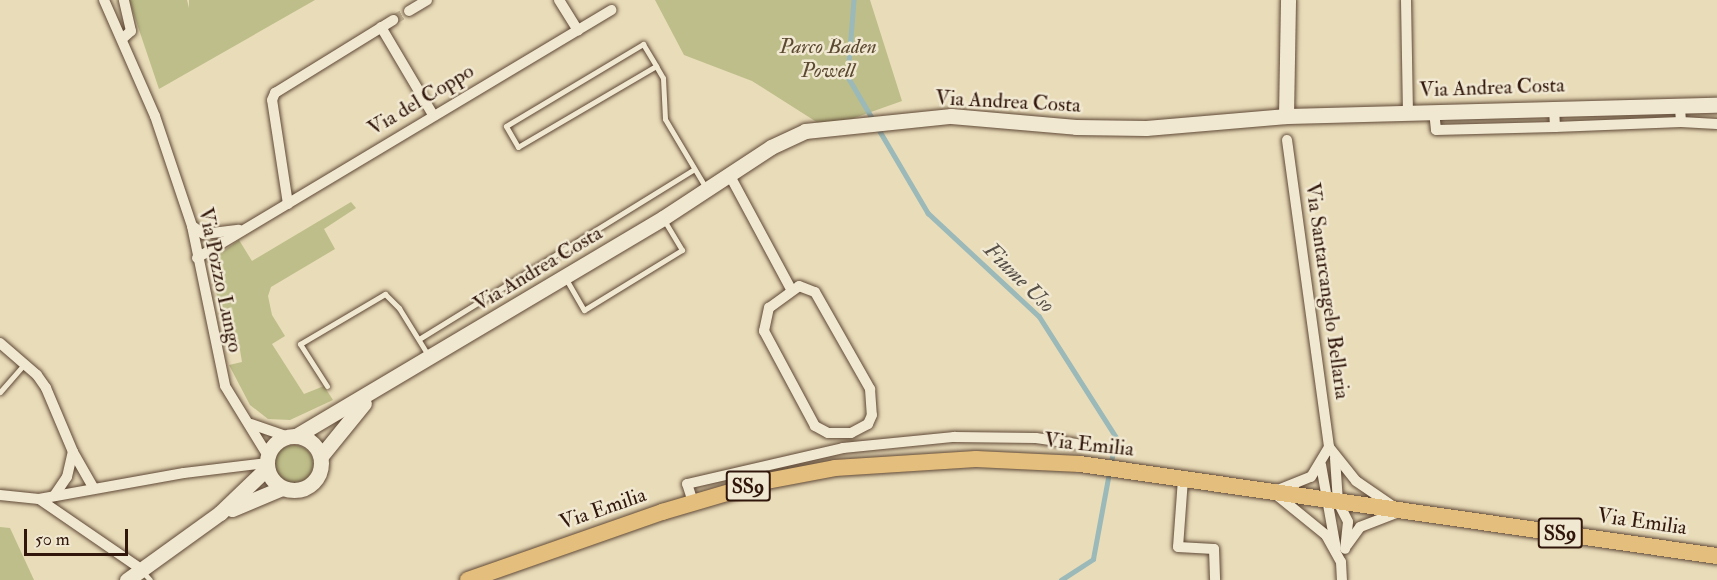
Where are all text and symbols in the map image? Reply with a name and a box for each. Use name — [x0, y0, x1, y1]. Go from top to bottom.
park label: Parco Baden Powell — [779, 34, 877, 84]
street label: Via del Coppo — [363, 59, 479, 141]
street label: Via Andrea Costa — [1419, 73, 1565, 103]
street label: Via Andrea Costa — [935, 86, 1081, 118]
street label: Via Santarcangelo Bellaria — [1299, 181, 1355, 401]
street label: Via Pozzo Lungo — [192, 205, 248, 355]
street label: Via Andrea Costa — [469, 221, 607, 317]
water label: Fiume Uso — [978, 237, 1060, 319]
street label: Via Emilia — [1043, 428, 1135, 462]
road number: SS9 — [726, 469, 771, 503]
street label: Via Emilia — [556, 482, 650, 536]
street label: Via Emilia — [1596, 503, 1688, 541]
road number: SS9 — [1538, 516, 1582, 550]
scale bar — [27, 517, 130, 555]
text: 50 m — [35, 528, 70, 551]

